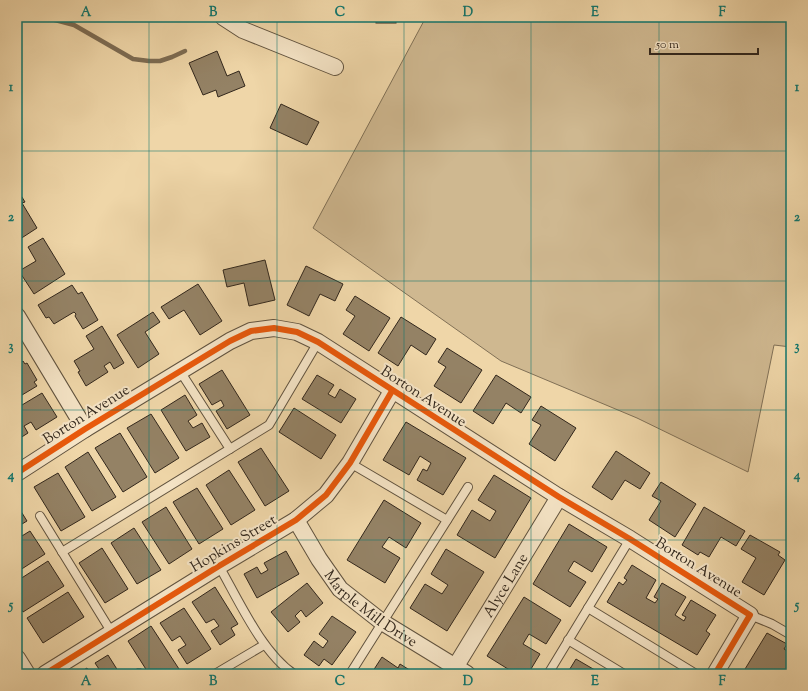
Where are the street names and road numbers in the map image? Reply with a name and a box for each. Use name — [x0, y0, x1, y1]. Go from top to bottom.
street label: Borton Avenue — [376, 362, 470, 433]
street label: Borton Avenue — [39, 380, 134, 450]
street label: Hopkins Street — [187, 510, 281, 578]
street label: Borton Avenue — [651, 533, 746, 603]
street label: Alyce Lane — [479, 550, 534, 622]
street label: Marple Mill Drive — [318, 567, 421, 653]

